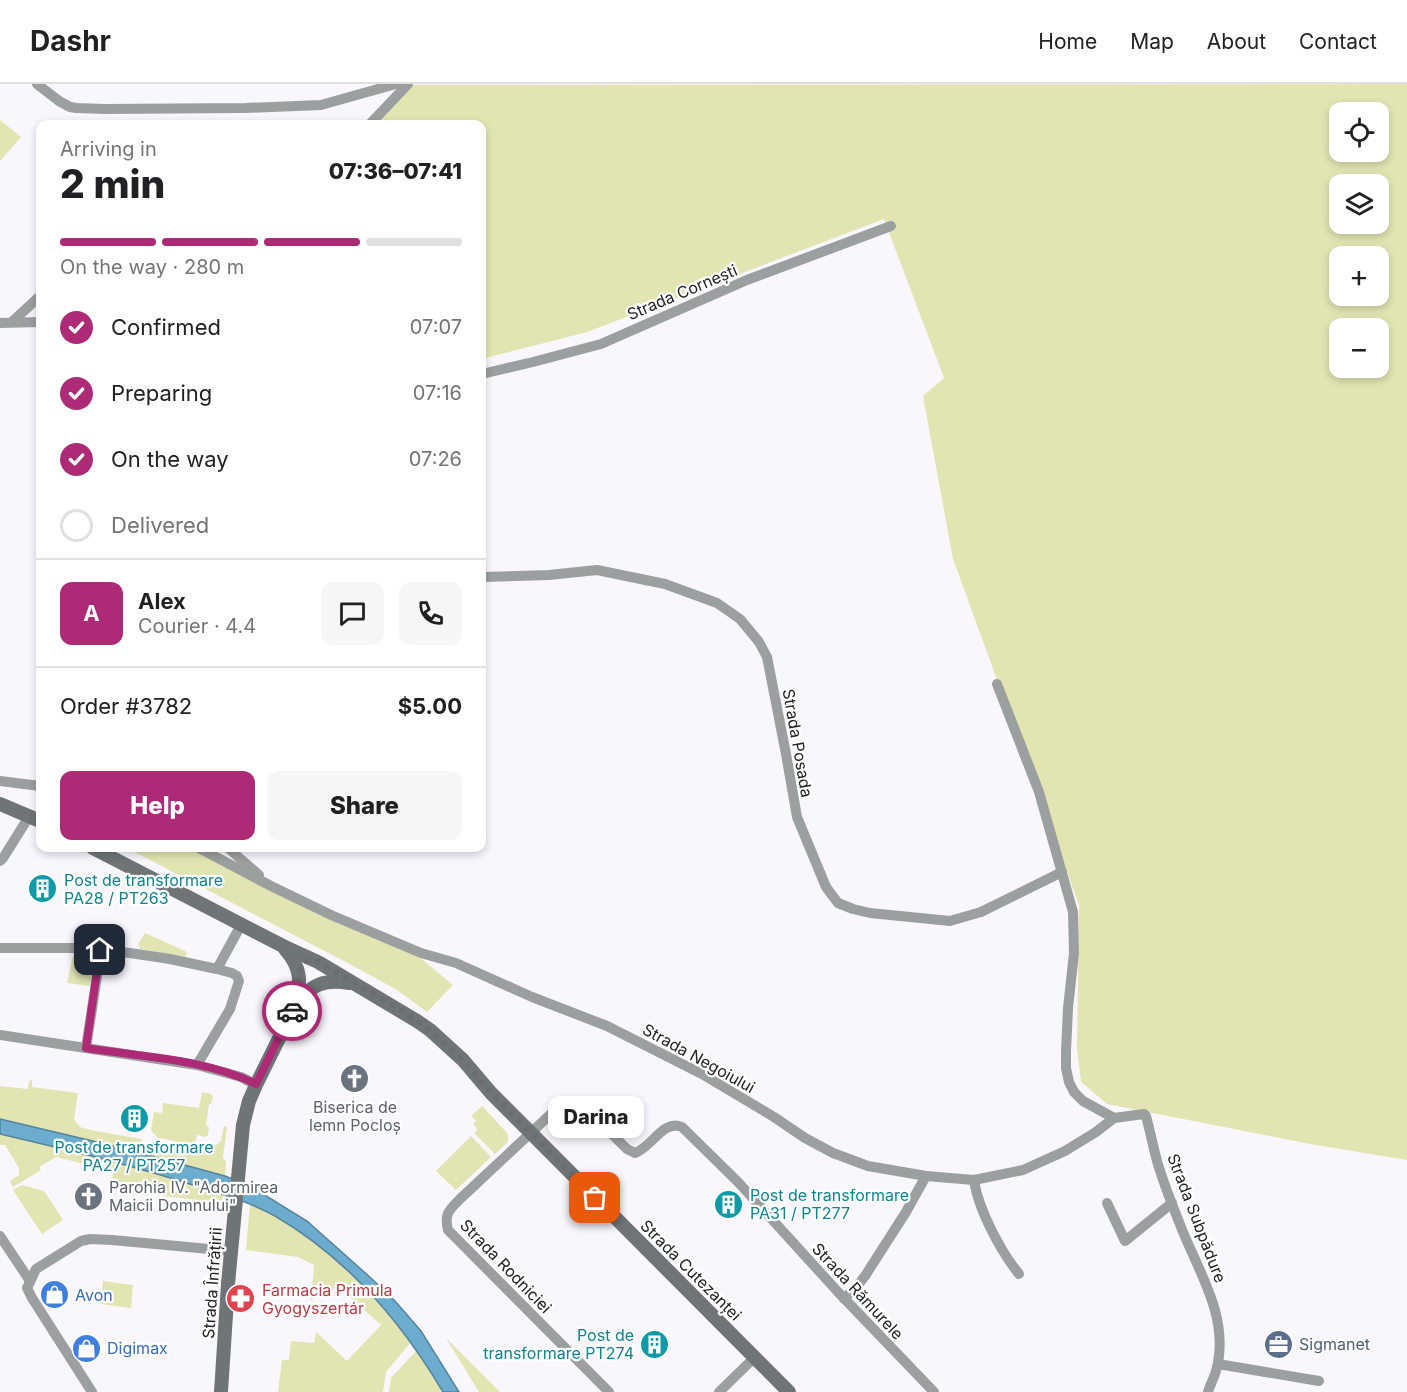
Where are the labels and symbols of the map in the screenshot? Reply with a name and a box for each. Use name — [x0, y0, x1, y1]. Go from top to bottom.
street label: Strada Cornești — [624, 260, 740, 324]
street label: Strada Posada — [779, 687, 817, 799]
place label: Post de transformare PA28 / PT263 — [64, 870, 223, 908]
building icon: Post de transformare PA28 / PT263 — [27, 873, 59, 905]
pin — [74, 924, 125, 975]
courier — [262, 981, 322, 1041]
street label: Strada Negoiului — [639, 1019, 759, 1097]
church icon: Biserica de lemn Pocloș — [339, 1063, 371, 1095]
callout: Darina — [547, 1096, 643, 1138]
place label: Biserica de lemn Pocloș — [309, 1097, 401, 1135]
building icon: Post de transformare PA27 / PT257 — [118, 1103, 150, 1135]
place label: Post de transformare PA27 / PT257 — [54, 1137, 214, 1175]
street label: Strada Subpădure — [1163, 1151, 1231, 1285]
pin — [569, 1172, 620, 1223]
place label: Parohia IV. "Adormirea Maicii Domnului" — [109, 1177, 278, 1215]
church icon: Parohia IV. "Adormirea Maicii Domnului" — [72, 1180, 104, 1212]
place label: Post de transformare PA31 / PT277 — [750, 1185, 909, 1223]
building icon: Post de transformare PA31 / PT277 — [713, 1188, 745, 1220]
street label: Strada Rodniciei — [456, 1215, 556, 1317]
street label: Strada Cutezanței — [636, 1215, 746, 1325]
street label: Strada Înfrățirii — [198, 1227, 226, 1339]
street label: Strada Rămurele — [808, 1239, 908, 1343]
shop icon: Avon — [38, 1279, 70, 1311]
place label: Farmacia Primula Gyogyszertár — [262, 1280, 393, 1318]
pharmacy icon: Farmacia Primula Gyogyszertár — [225, 1283, 257, 1315]
place label: Avon — [75, 1285, 113, 1305]
place label: Post de transformare PT274 — [483, 1325, 634, 1363]
building icon: Post de transformare PT274 — [639, 1328, 671, 1360]
office icon: Sigmanet — [1262, 1328, 1294, 1360]
shop icon: Digimax — [70, 1332, 102, 1364]
place label: Sigmanet — [1299, 1334, 1370, 1354]
place label: Digimax — [107, 1338, 168, 1358]

